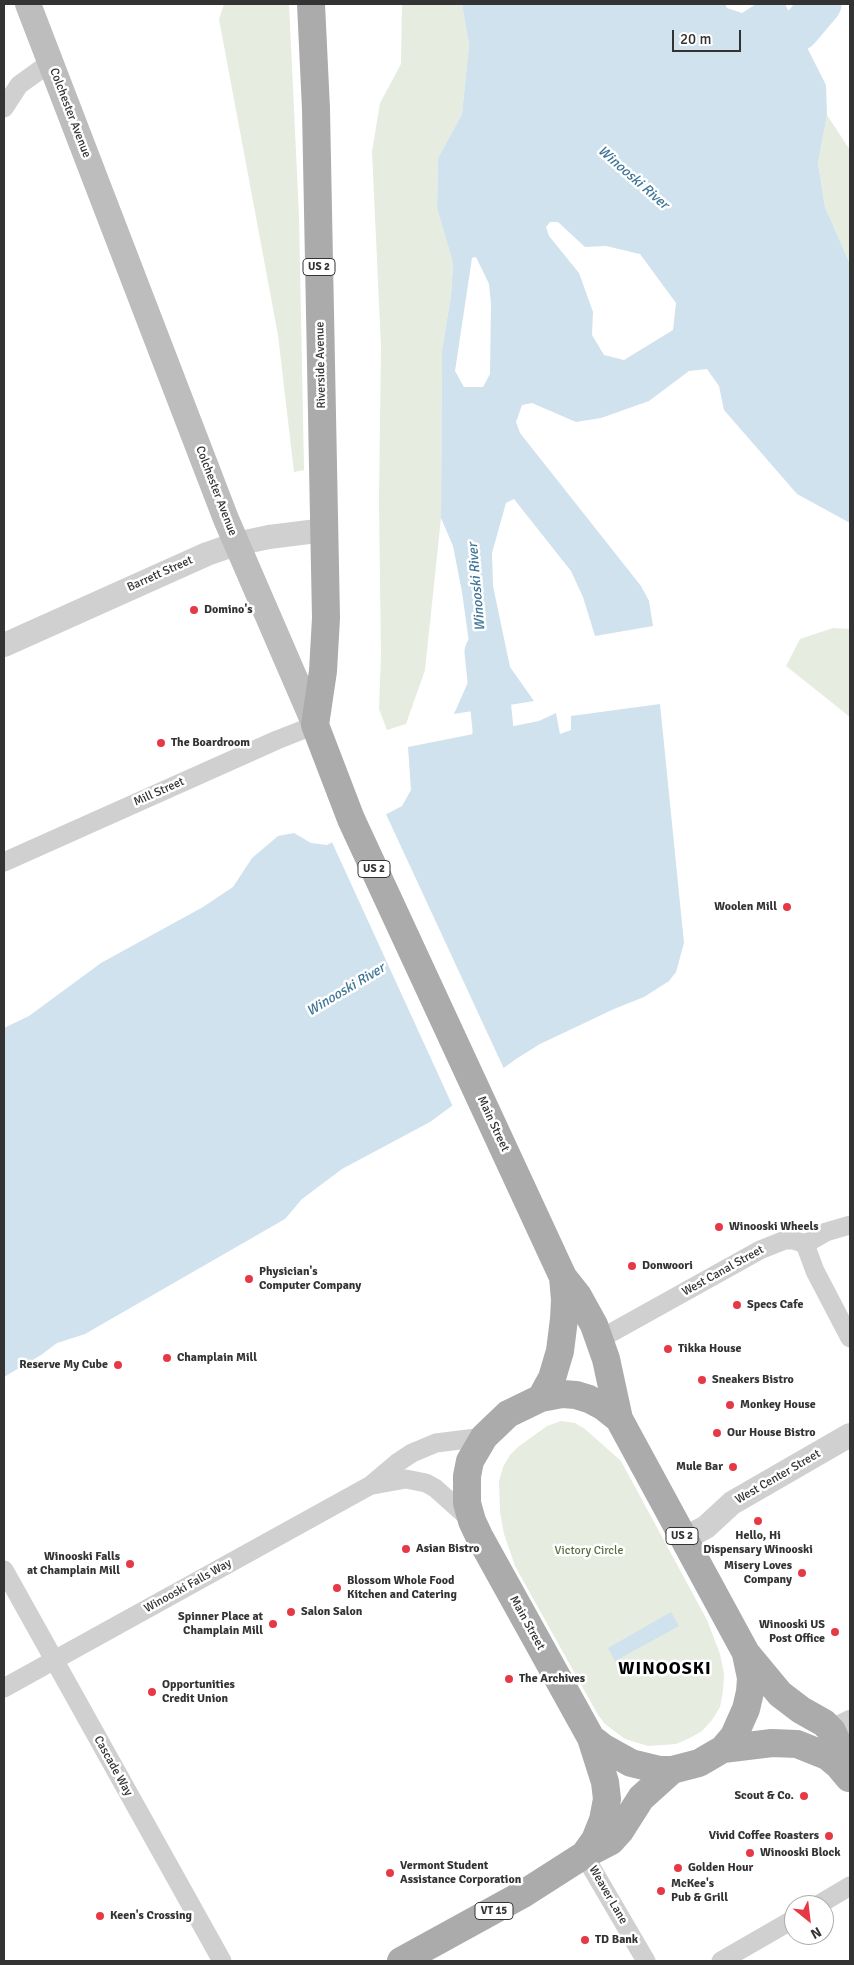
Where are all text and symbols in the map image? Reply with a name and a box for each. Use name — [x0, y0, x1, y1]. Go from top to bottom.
scale bar — [674, 20, 743, 52]
text: 20 m — [680, 30, 711, 48]
street label: Colchester Avenue — [46, 66, 94, 160]
water label: Winooski River — [594, 143, 672, 213]
road number: US 2 — [303, 258, 335, 276]
street label: Riverside Avenue — [313, 321, 329, 409]
street label: Colchester Avenue — [192, 444, 240, 538]
water label: Winooski River — [465, 542, 489, 632]
street label: Barrett Street — [125, 553, 195, 595]
place label: Domino's — [204, 603, 252, 617]
marker: Domino's — [188, 604, 200, 616]
place label: The Boardroom — [171, 736, 250, 750]
marker: The Boardroom — [155, 737, 167, 749]
street label: Mill Street — [132, 774, 186, 810]
road number: US 2 — [358, 861, 390, 878]
place label: Woolen Mill — [714, 900, 777, 914]
marker: Woolen Mill — [781, 901, 793, 913]
water label: Winooski River — [304, 960, 388, 1020]
street label: Main Street — [474, 1094, 512, 1154]
place label: Winooski Wheels — [729, 1220, 819, 1234]
marker: Winooski Wheels — [713, 1221, 725, 1233]
street label: West Canal Street — [680, 1243, 766, 1299]
place label: Donwoori — [642, 1259, 693, 1273]
marker: Donwoori — [626, 1260, 638, 1272]
place label: Physician's Computer Company — [259, 1265, 361, 1293]
marker: Physician's Computer Company — [243, 1273, 255, 1285]
place label: Specs Cafe — [747, 1298, 803, 1312]
marker: Specs Cafe — [731, 1299, 743, 1311]
place label: Tikka House — [678, 1342, 741, 1356]
marker: Tikka House — [662, 1343, 674, 1355]
place label: Champlain Mill — [177, 1351, 257, 1365]
marker: Champlain Mill — [161, 1352, 173, 1364]
place label: Reserve My Cube — [19, 1358, 108, 1372]
marker: Reserve My Cube — [112, 1359, 124, 1371]
place label: Sneakers Bistro — [712, 1373, 794, 1387]
marker: Sneakers Bistro — [696, 1374, 708, 1386]
place label: Monkey House — [740, 1398, 816, 1412]
marker: Monkey House — [724, 1399, 736, 1411]
place label: Our House Bistro — [727, 1426, 816, 1440]
marker: Our House Bistro — [711, 1427, 723, 1439]
street label: West Center Street — [733, 1447, 823, 1507]
place label: Mule Bar — [676, 1460, 723, 1474]
marker: Mule Bar — [727, 1461, 739, 1473]
marker: Hello, Hi Dispensary Winooski — [752, 1515, 764, 1527]
road number: US 2 — [666, 1528, 698, 1544]
place label: Hello, Hi Dispensary Winooski — [703, 1529, 813, 1557]
place label: Asian Bistro — [416, 1542, 480, 1556]
marker: Asian Bistro — [400, 1543, 412, 1555]
park label: Victory Circle — [555, 1544, 623, 1558]
place label: Winooski Falls at Champlain Mill — [27, 1550, 120, 1578]
street label: Winooski Falls Way — [142, 1556, 234, 1616]
marker: Winooski Falls at Champlain Mill — [124, 1558, 136, 1570]
place label: Misery Loves Company — [724, 1559, 792, 1587]
marker: Misery Loves Company — [796, 1567, 808, 1579]
place label: Blossom Whole Food Kitchen and Catering — [347, 1574, 457, 1602]
marker: Blossom Whole Food Kitchen and Catering — [331, 1582, 343, 1594]
street label: Main Street — [506, 1593, 548, 1653]
place label: Salon Salon — [301, 1605, 362, 1619]
marker: Salon Salon — [285, 1606, 297, 1618]
place label: Spinner Place at Champlain Mill — [178, 1610, 263, 1638]
marker: Spinner Place at Champlain Mill — [267, 1618, 279, 1630]
place label: Winooski US Post Office — [759, 1618, 825, 1646]
marker: Winooski US Post Office — [829, 1626, 841, 1638]
district label: WINOOSKI — [617, 1658, 713, 1680]
place label: The Archives — [519, 1672, 585, 1686]
marker: The Archives — [503, 1673, 515, 1685]
place label: Opportunities Credit Union — [162, 1678, 235, 1706]
marker: Opportunities Credit Union — [146, 1686, 158, 1698]
street label: Cascade Way — [91, 1733, 135, 1799]
place label: Scout & Co. — [734, 1789, 794, 1803]
marker: Scout & Co. — [798, 1790, 810, 1802]
place label: Vivid Coffee Roasters — [709, 1829, 819, 1843]
marker: Vivid Coffee Roasters — [823, 1830, 835, 1842]
place label: Winooski Block — [760, 1846, 841, 1860]
marker: Winooski Block — [744, 1847, 756, 1859]
place label: Vermont Student Assistance Corporation — [400, 1859, 521, 1887]
place label: Golden Hour — [688, 1861, 753, 1875]
marker: Golden Hour — [672, 1862, 684, 1874]
street label: Weaver Lane — [586, 1863, 630, 1927]
marker: Vermont Student Assistance Corporation — [384, 1867, 396, 1879]
place label: McKee's Pub & Grill — [671, 1877, 728, 1905]
marker: McKee's Pub & Grill — [655, 1885, 667, 1897]
north arrow — [784, 1895, 834, 1945]
road number: VT 15 — [475, 1902, 513, 1920]
place label: Keen's Crossing — [110, 1909, 192, 1923]
marker: Keen's Crossing — [94, 1910, 106, 1922]
text: N — [808, 1923, 824, 1942]
place label: TD Bank — [595, 1933, 638, 1947]
marker: TD Bank — [579, 1934, 591, 1946]

